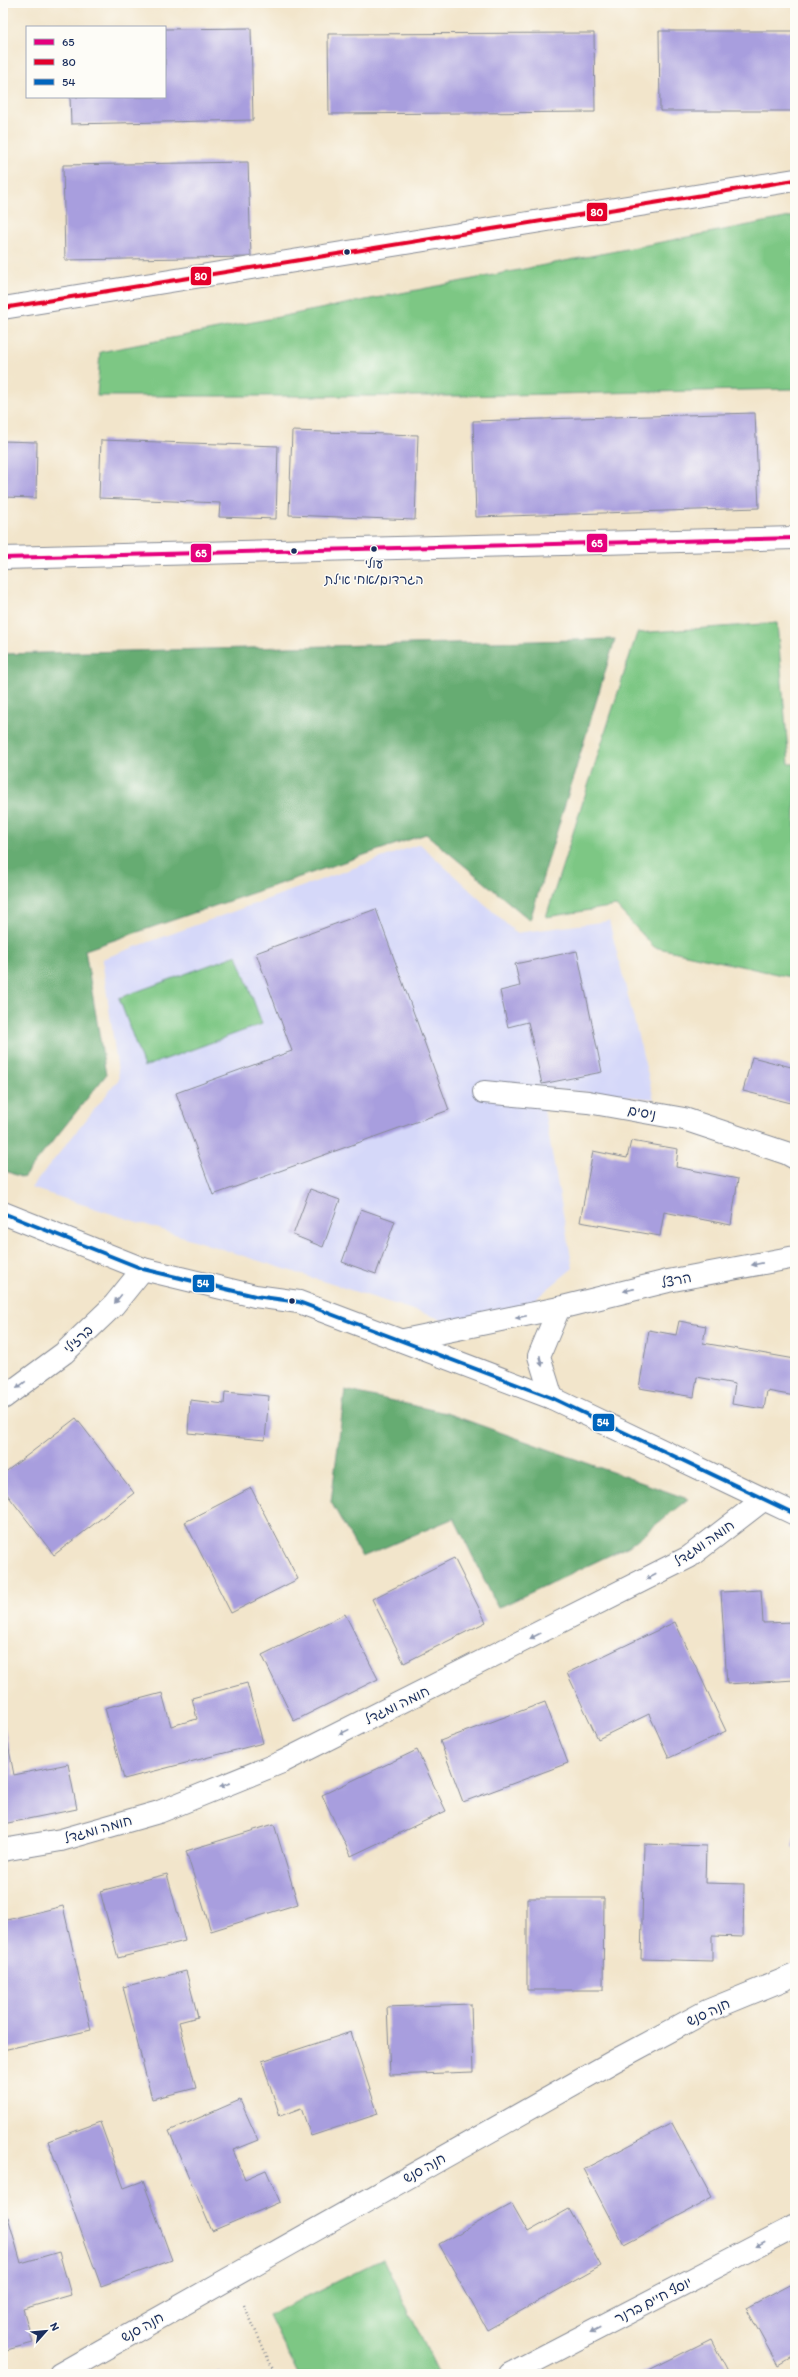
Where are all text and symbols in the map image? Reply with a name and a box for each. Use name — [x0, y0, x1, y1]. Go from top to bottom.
legend — [26, 26, 166, 98]
text: 65 — [62, 35, 75, 49]
text: 80 — [62, 55, 76, 69]
text: 54 — [62, 75, 76, 89]
line badge: 80 — [586, 202, 608, 222]
text: 80 — [591, 206, 604, 219]
unlabelled marker — [342, 247, 352, 257]
line badge: 80 — [190, 266, 212, 286]
text: 80 — [195, 270, 208, 283]
line badge: 65 — [586, 533, 608, 553]
text: 65 — [591, 537, 603, 550]
line badge: 65 — [190, 543, 212, 563]
marker: עולי הגרדום/אחי אילת — [369, 544, 379, 554]
unlabelled marker — [289, 546, 299, 556]
text: 65 — [195, 547, 207, 560]
place label: עולי הגרדום/אחי אילת — [324, 556, 423, 587]
street label: ניסים — [626, 1102, 658, 1123]
one-way arrow — [751, 1262, 763, 1268]
street label: הרצל — [659, 1269, 693, 1292]
line badge: 54 — [192, 1274, 215, 1293]
text: 54 — [197, 1277, 210, 1290]
one-way arrow — [623, 1288, 636, 1294]
one-way arrow — [114, 1294, 123, 1304]
unlabelled marker — [287, 1296, 297, 1306]
one-way arrow — [515, 1314, 527, 1320]
street label: ברזילי — [60, 1322, 97, 1357]
one-way arrow — [539, 1355, 545, 1368]
one-way arrow — [15, 1380, 26, 1389]
line badge: 54 — [592, 1413, 615, 1432]
text: 54 — [597, 1416, 610, 1429]
street label: חומה ומגדל — [671, 1516, 738, 1570]
one-way arrow — [645, 1574, 656, 1580]
one-way arrow — [529, 1633, 541, 1639]
street label: חומה ומגדל — [362, 1683, 432, 1728]
one-way arrow — [338, 1729, 349, 1735]
one-way arrow — [219, 1783, 231, 1789]
street label: חומה ומגדל — [62, 1812, 134, 1847]
street label: חנה סנש — [684, 1995, 733, 2030]
street label: חנה סנש — [400, 2150, 449, 2187]
one-way arrow — [755, 2241, 766, 2247]
street label: יוסף חיים ברנר — [612, 2274, 695, 2327]
street label: חנה סנש — [118, 2309, 167, 2346]
north arrow — [26, 2311, 66, 2351]
text: N — [47, 2320, 62, 2333]
one-way arrow — [590, 2327, 601, 2333]

